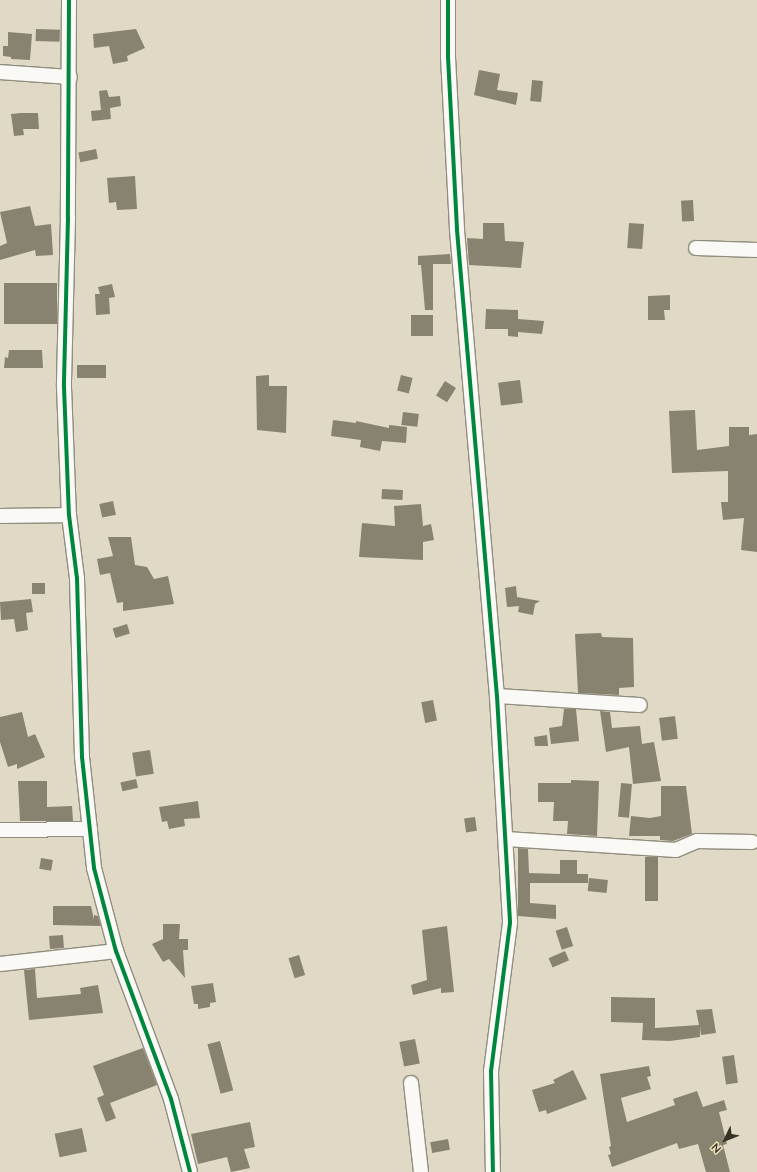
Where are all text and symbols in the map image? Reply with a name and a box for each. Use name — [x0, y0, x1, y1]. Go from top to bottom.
north arrow — [705, 1120, 745, 1160]
text: N — [708, 1140, 724, 1156]

